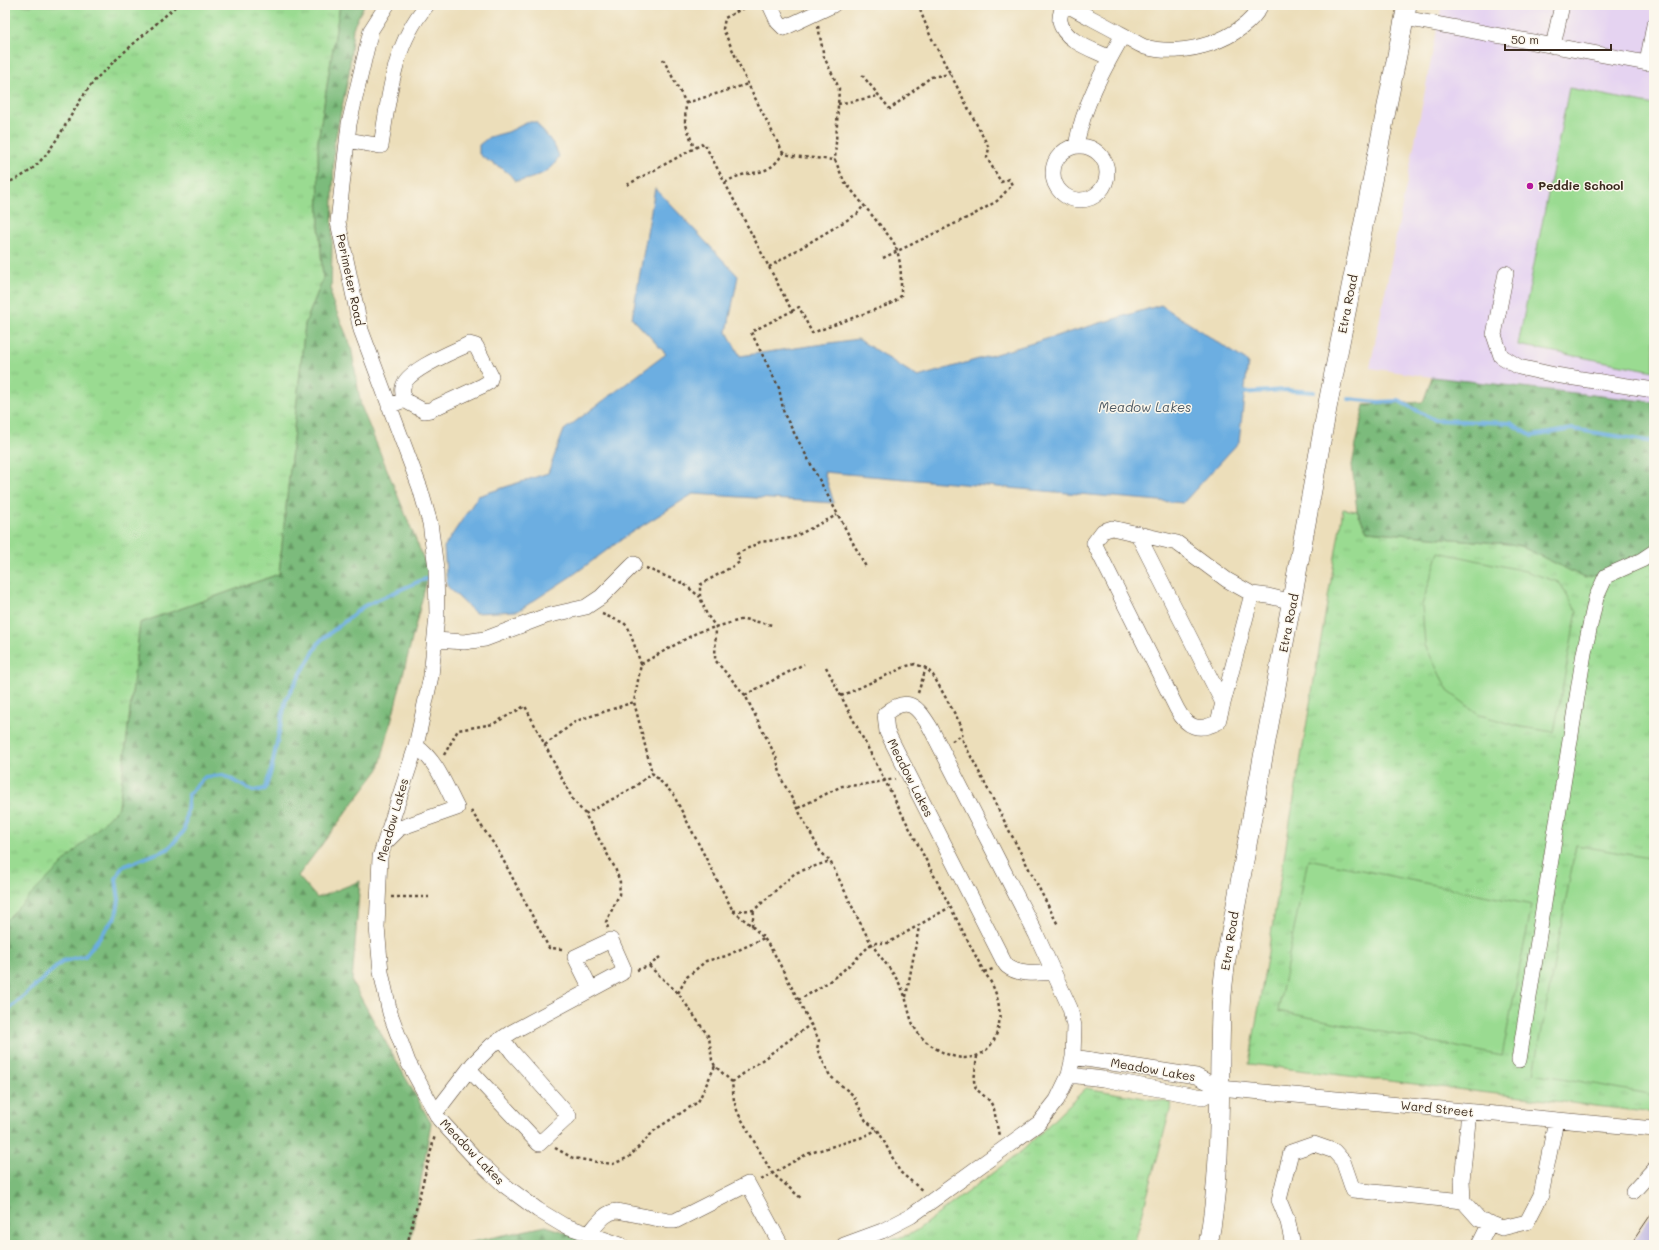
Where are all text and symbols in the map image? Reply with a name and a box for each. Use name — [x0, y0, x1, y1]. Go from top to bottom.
scale bar — [1505, 26, 1611, 52]
text: 50 m — [1511, 31, 1539, 47]
place label: Peddie School — [1538, 177, 1624, 193]
marker: Peddie School — [1525, 181, 1535, 191]
street label: Perimeter Road — [333, 232, 369, 328]
street label: Etra Road — [1333, 273, 1361, 334]
water label: Meadow Lakes — [1099, 398, 1191, 415]
street label: Etra Road — [1274, 592, 1302, 653]
street label: Meadow Lakes — [884, 736, 938, 820]
street label: Meadow Lakes — [373, 776, 412, 863]
street label: Etra Road — [1216, 910, 1242, 971]
street label: Meadow Lakes — [1110, 1054, 1197, 1084]
street label: Ward Street — [1400, 1096, 1475, 1120]
street label: Meadow Lakes — [437, 1115, 508, 1188]

